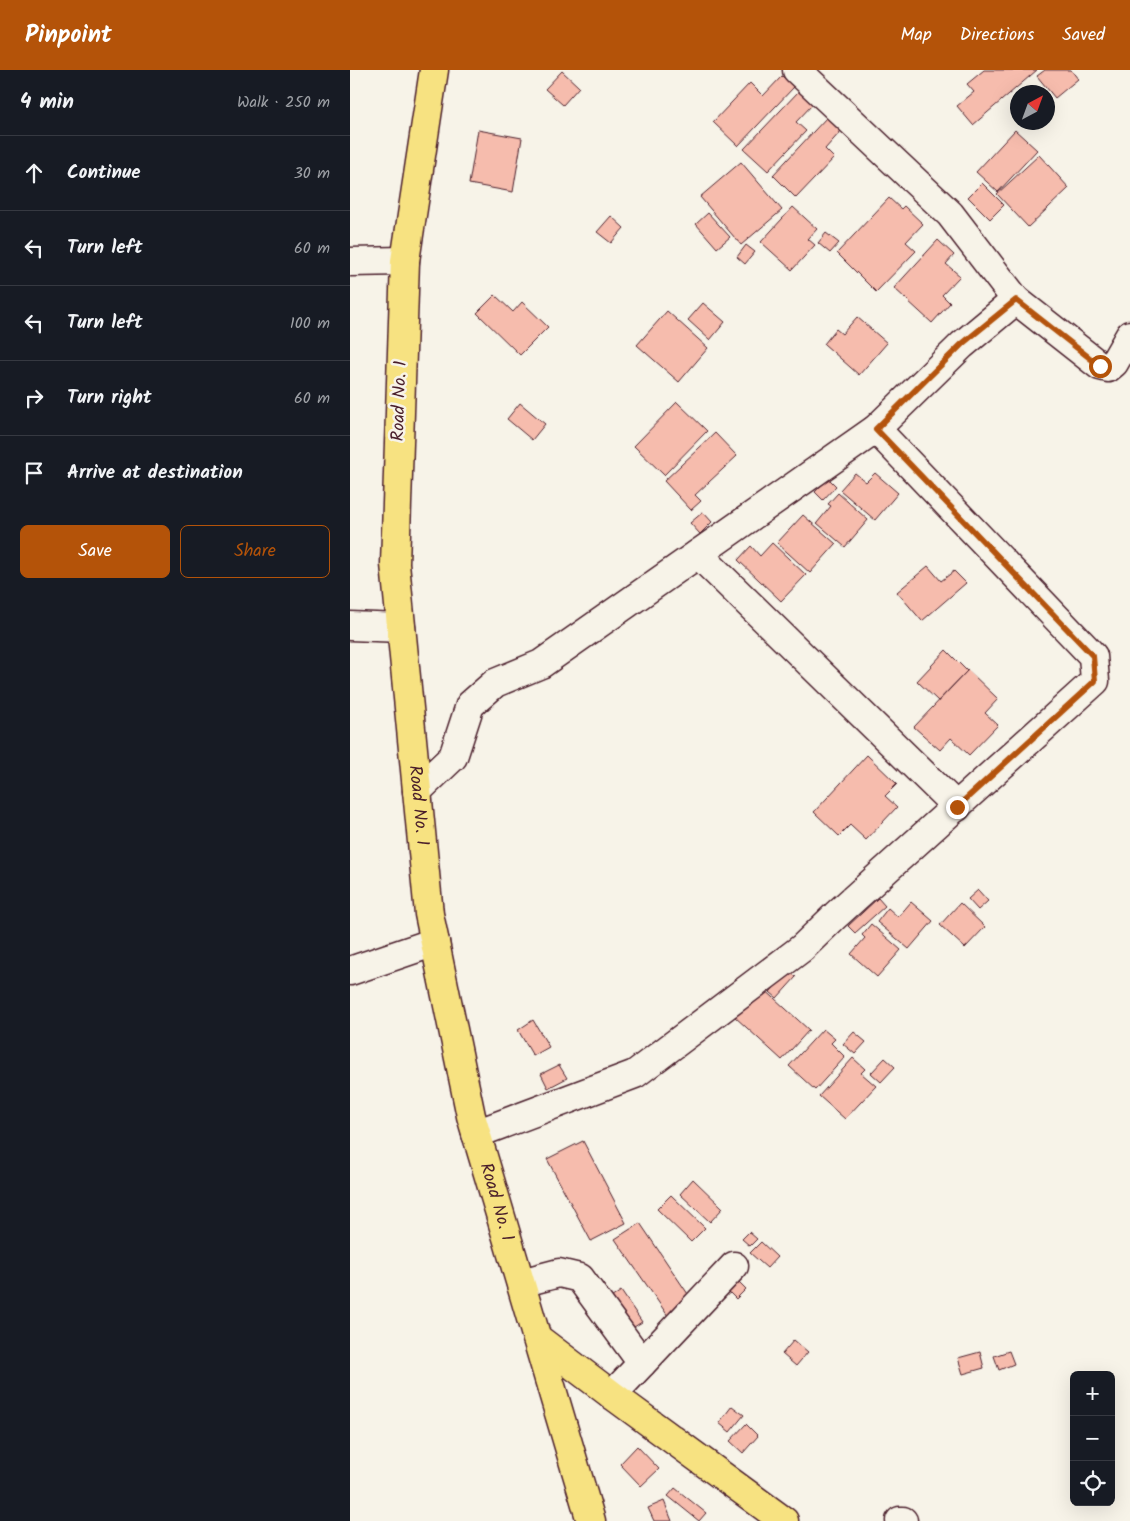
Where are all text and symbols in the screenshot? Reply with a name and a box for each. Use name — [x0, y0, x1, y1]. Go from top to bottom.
text: Pinpoint — [25, 16, 112, 55]
text: Map — [900, 21, 932, 50]
text: Directions — [960, 21, 1034, 50]
text: Saved — [1062, 21, 1105, 50]
north arrow — [1010, 85, 1055, 130]
text: 4 min — [20, 86, 74, 119]
text: Walk · 250 m — [237, 90, 330, 115]
text: Continue — [67, 158, 140, 188]
icon: ahead — [20, 159, 48, 187]
text: 30 m — [294, 161, 330, 186]
text: Turn left — [67, 233, 142, 263]
icon: left — [20, 234, 48, 262]
text: 60 m — [294, 236, 330, 261]
text: Turn left — [67, 308, 142, 338]
icon: left — [20, 309, 48, 337]
text: 100 m — [290, 311, 330, 336]
route start — [1089, 355, 1112, 378]
street label: Road No. 1 — [384, 360, 416, 442]
text: Turn right — [67, 383, 152, 413]
icon: right — [20, 384, 48, 412]
text: 60 m — [294, 386, 330, 411]
text: Arrive at destination — [67, 458, 243, 488]
icon: arrive — [20, 459, 48, 487]
button: Save — [20, 525, 170, 578]
button: Share — [180, 525, 330, 578]
street label: Road No. 1 — [400, 764, 437, 847]
route end — [946, 796, 969, 819]
street label: Road No. 1 — [471, 1159, 522, 1245]
map controls — [1070, 1371, 1115, 1506]
button: + — [1070, 1371, 1115, 1416]
button: − — [1070, 1416, 1115, 1461]
button: locate — [1070, 1461, 1115, 1506]

